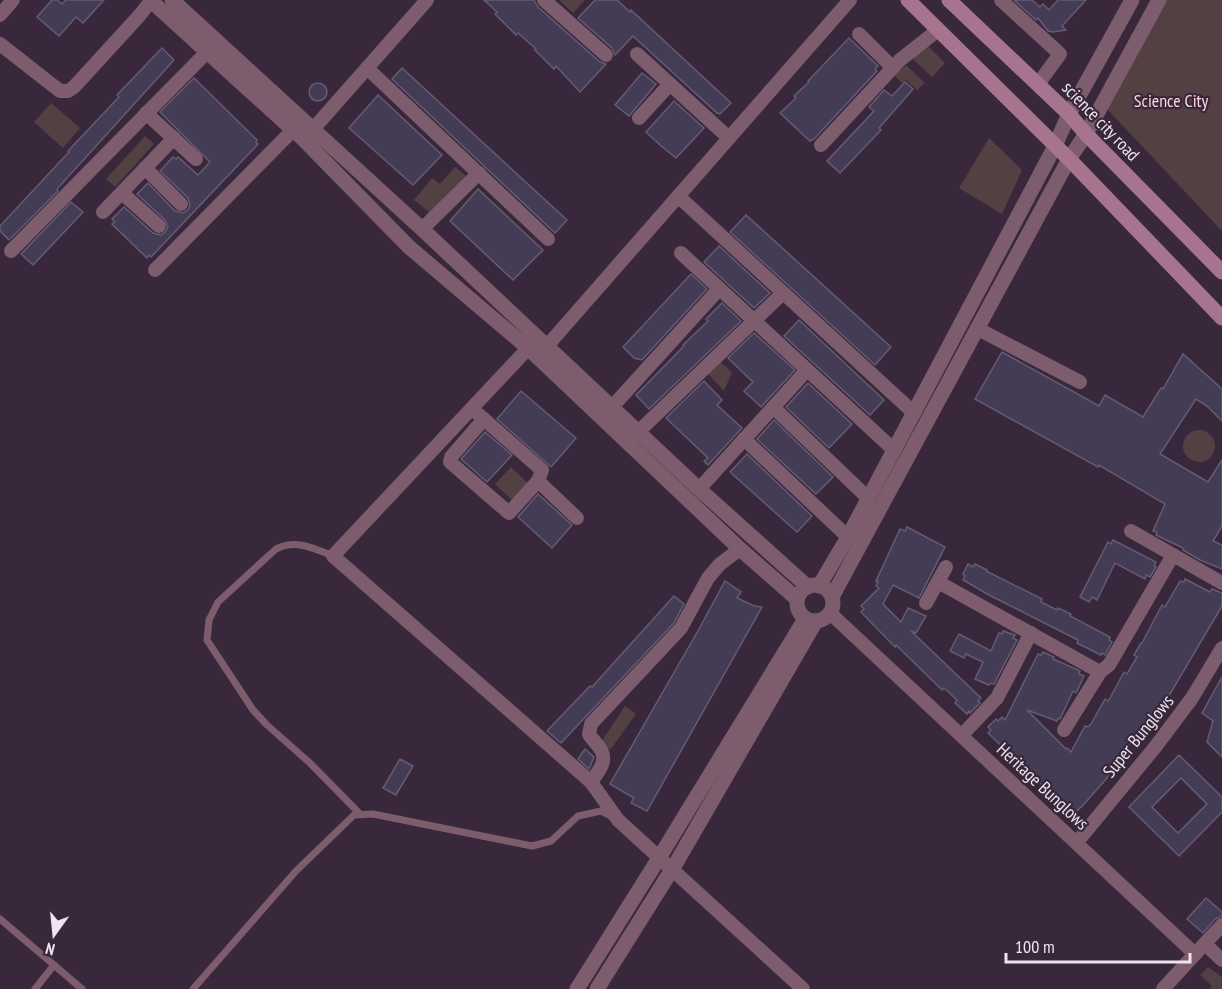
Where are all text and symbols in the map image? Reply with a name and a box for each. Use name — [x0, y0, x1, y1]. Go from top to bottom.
street label: science city road — [1057, 76, 1145, 166]
park label: Science City — [1134, 89, 1208, 112]
street label: Super Bunglows — [1098, 690, 1178, 782]
street label: Heritage Bunglows — [992, 737, 1094, 835]
north arrow — [24, 905, 84, 965]
scale bar — [1006, 926, 1190, 964]
text: 100 m — [1015, 935, 1055, 958]
text: N — [43, 939, 57, 960]

